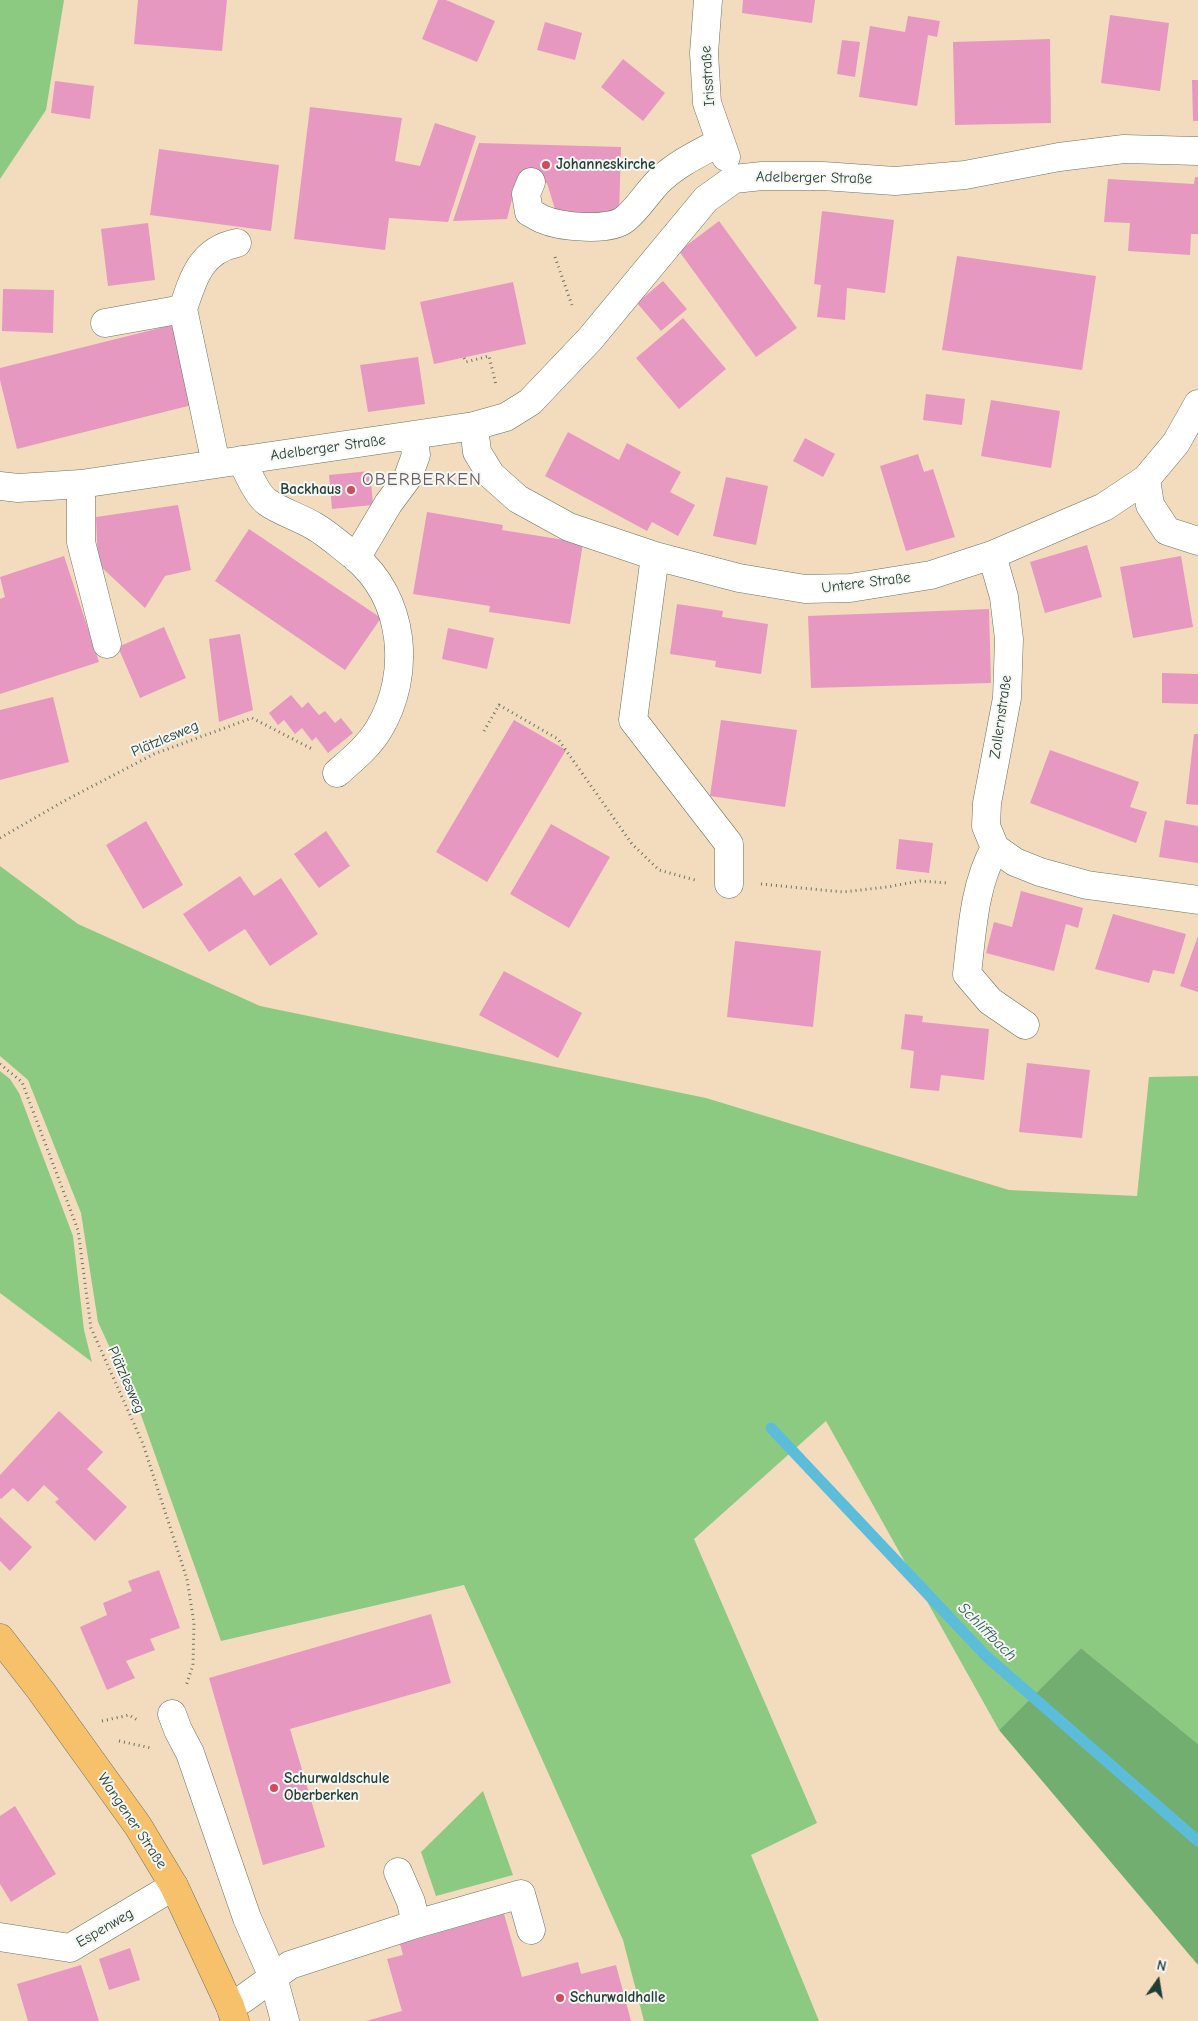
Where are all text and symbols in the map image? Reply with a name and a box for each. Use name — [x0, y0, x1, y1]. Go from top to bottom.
street label: Irisstraße — [697, 45, 719, 107]
place label: Johanneskirche — [556, 156, 655, 174]
marker: Johanneskirche — [540, 159, 552, 171]
street label: Adelberger Straße — [756, 168, 872, 188]
street label: Adelberger Straße — [269, 431, 387, 465]
district label: OBERBERKEN — [361, 469, 483, 491]
place label: Backhaus — [280, 481, 341, 499]
marker: Backhaus — [345, 484, 357, 496]
street label: Untere Straße — [820, 569, 912, 597]
street label: Zollernstraße — [986, 674, 1016, 760]
street label: Plätzlesweg — [129, 717, 201, 761]
street label: Plätzlesweg — [103, 1344, 149, 1416]
water label: Schliffbach — [954, 1599, 1020, 1665]
street label: Wangener Straße — [93, 1770, 171, 1872]
place label: Schurwaldschule Oberberken — [284, 1770, 389, 1805]
marker: Schurwaldschule Oberberken — [268, 1782, 280, 1794]
street label: Espenweg — [73, 1904, 137, 1952]
north arrow — [1133, 1956, 1183, 2006]
text: N — [1155, 1957, 1168, 1975]
place label: Schurwaldhalle — [570, 1989, 665, 2007]
marker: Schurwaldhalle — [554, 1992, 566, 2004]

